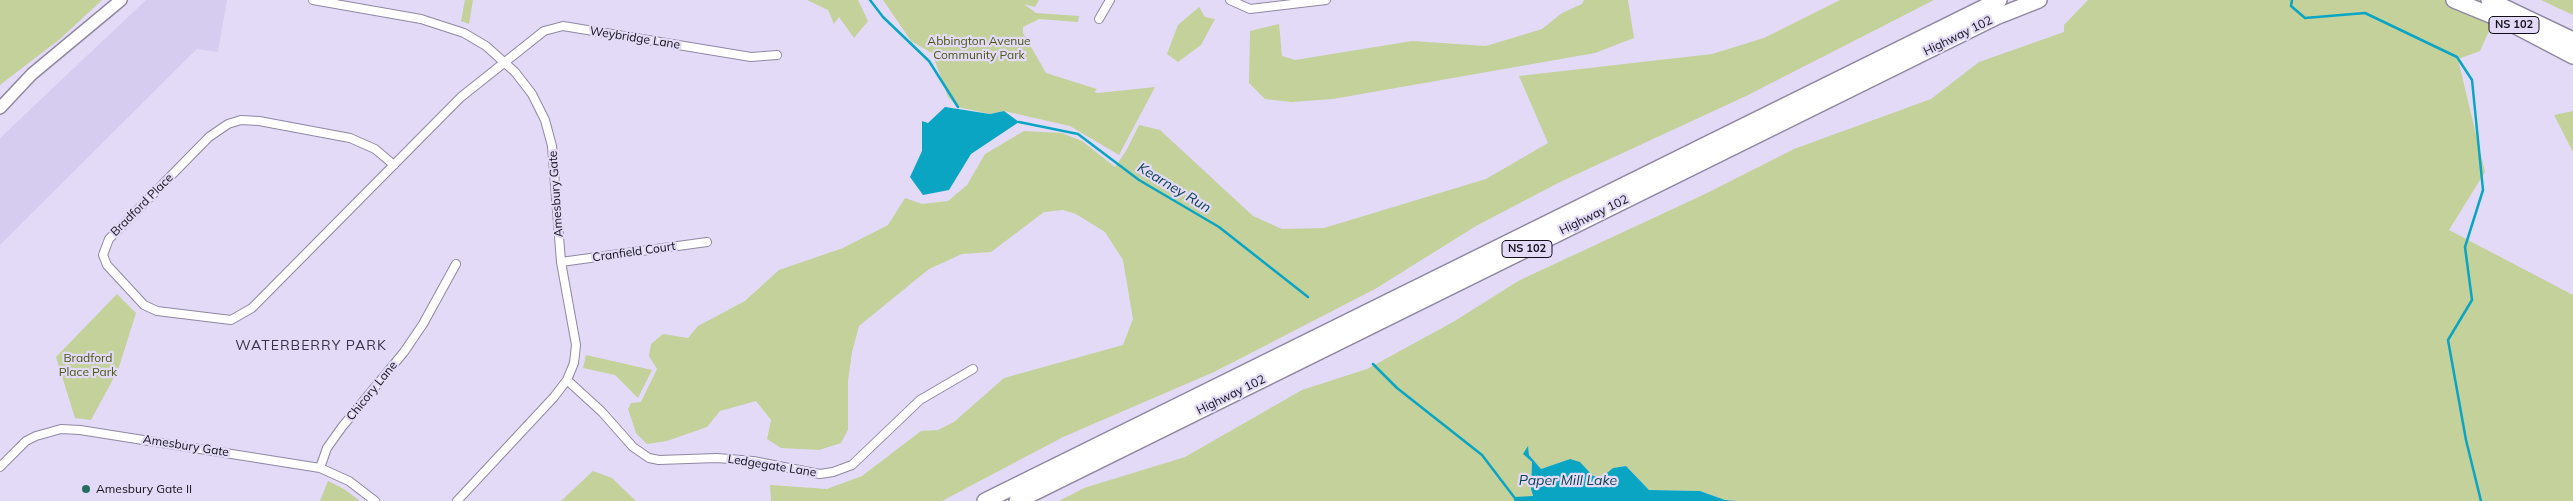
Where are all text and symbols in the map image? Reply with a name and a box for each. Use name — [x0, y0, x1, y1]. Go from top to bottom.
street label: Highway 102 — [1921, 13, 1995, 59]
road number: NS 102 — [2489, 16, 2539, 34]
street label: Weybridge Lane — [589, 24, 681, 52]
park label: Abbington Avenue Community Park — [927, 34, 1031, 62]
street label: Amesbury Gate — [546, 150, 566, 238]
water label: Kearney Run — [1134, 160, 1214, 216]
street label: Bradford Place — [108, 171, 176, 239]
street label: Highway 102 — [1557, 192, 1631, 238]
street label: Cranfield Court — [592, 239, 676, 265]
road number: NS 102 — [1502, 240, 1552, 258]
district label: WATERBERRY PARK — [233, 338, 389, 354]
park label: Bradford Place Park — [59, 351, 117, 379]
street label: Chicory Lane — [344, 358, 400, 424]
street label: Highway 102 — [1194, 372, 1268, 418]
street label: Amesbury Gate — [142, 432, 230, 460]
street label: Ledgegate Lane — [727, 452, 817, 480]
water label: Paper Mill Lake — [1519, 473, 1617, 489]
place label: Amesbury Gate II — [96, 482, 192, 496]
marker: Amesbury Gate II — [80, 483, 92, 495]

